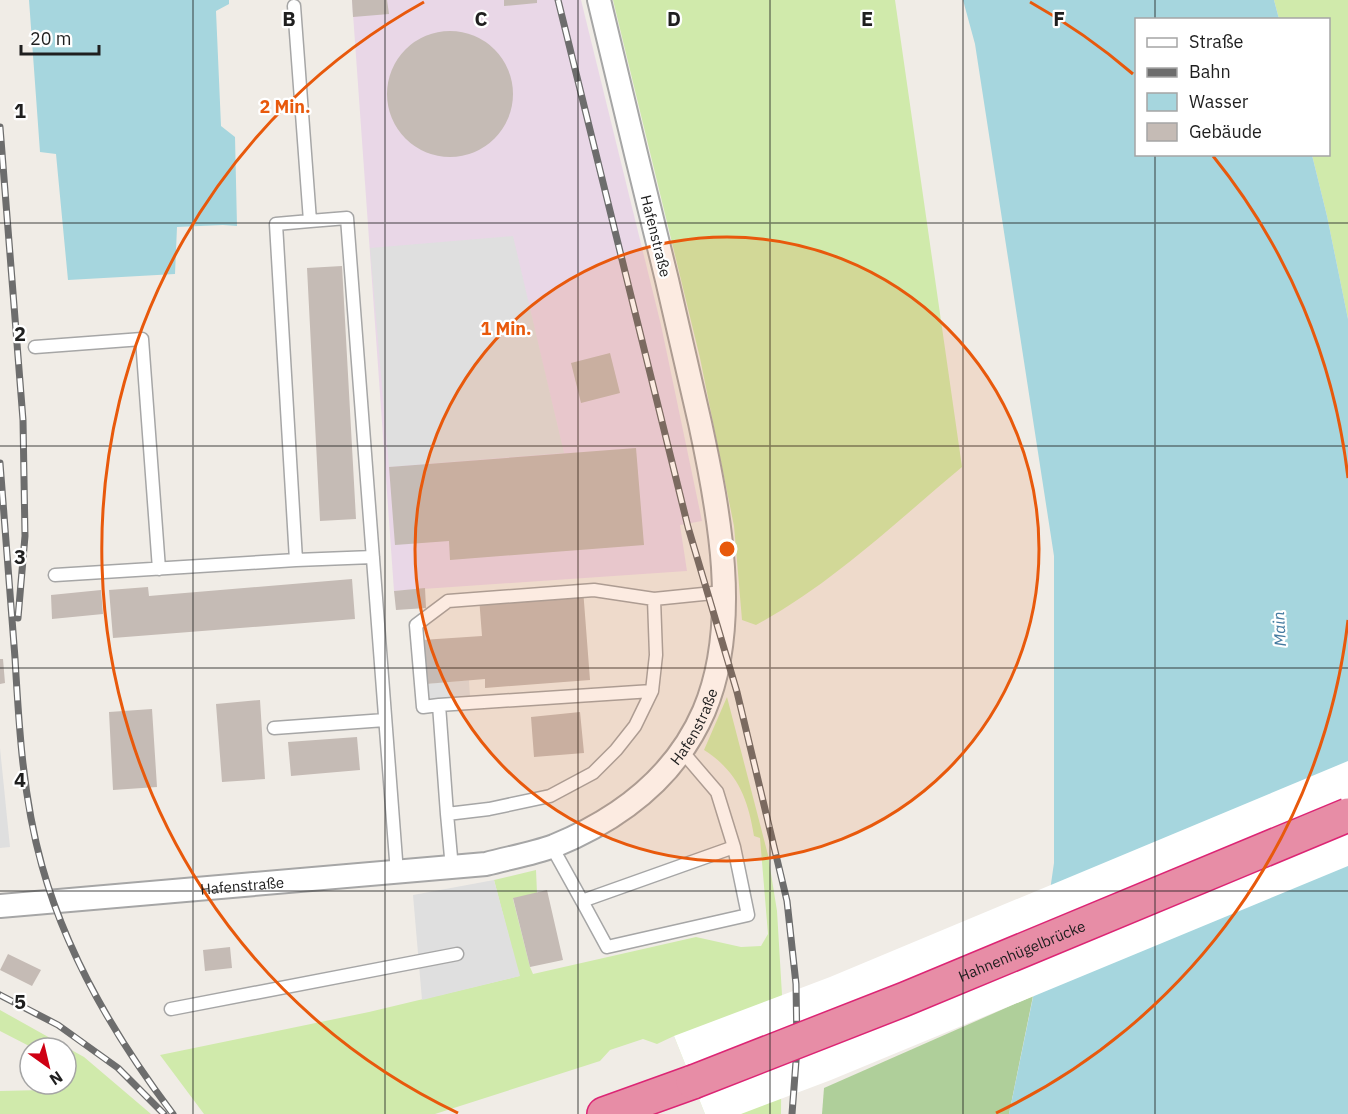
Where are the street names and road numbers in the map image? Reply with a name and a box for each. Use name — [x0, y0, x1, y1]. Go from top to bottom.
street label: Hafenstraße — [637, 193, 675, 279]
street label: Hafenstraße — [665, 686, 721, 768]
street label: Hafenstraße — [199, 872, 285, 898]
street label: Hahnenhügelbrücke — [955, 916, 1088, 985]

